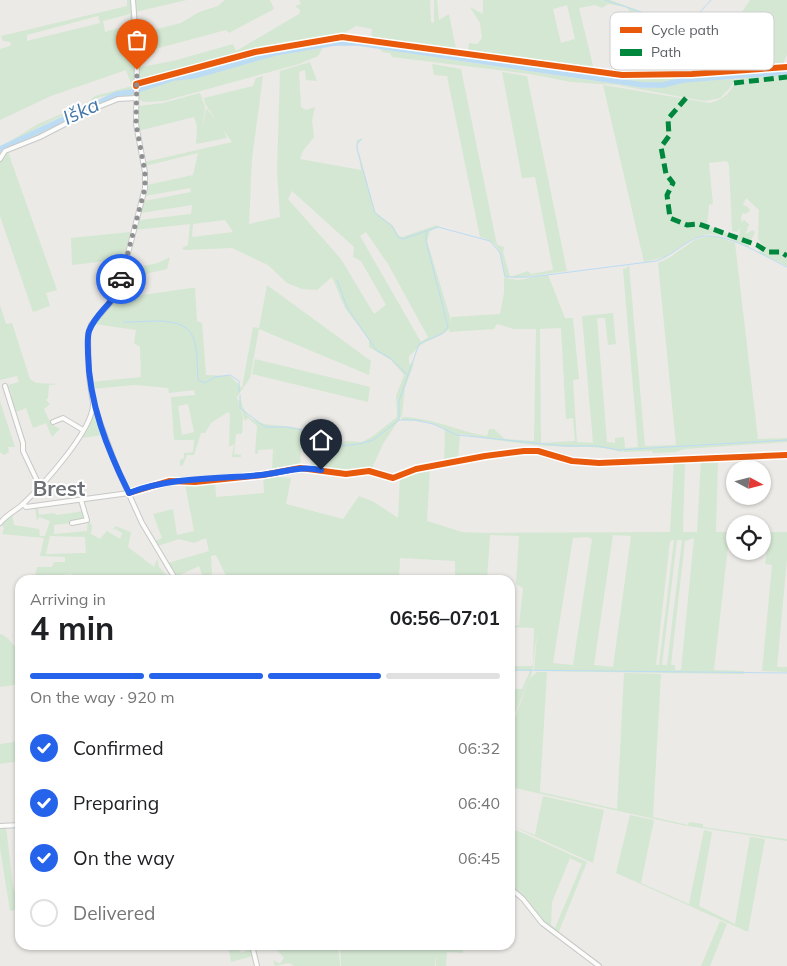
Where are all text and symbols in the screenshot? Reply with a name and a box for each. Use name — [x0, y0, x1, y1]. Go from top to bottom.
legend — [610, 12, 774, 70]
pin — [116, 19, 158, 70]
text: Cycle path — [651, 21, 719, 39]
icon: bag — [123, 26, 151, 54]
text: Path — [651, 43, 681, 61]
water label: Iška — [59, 91, 103, 130]
courier — [96, 254, 146, 304]
icon: car — [107, 265, 135, 293]
pin — [300, 419, 342, 470]
icon: home — [307, 426, 335, 454]
north arrow — [726, 460, 771, 505]
map controls — [726, 460, 771, 560]
district label: Brest — [33, 475, 85, 501]
button: locate — [726, 515, 771, 560]
text: Arriving in — [30, 589, 106, 609]
text: 06:56–07:01 — [390, 606, 500, 630]
text: 4 min — [30, 608, 114, 648]
text: On the way · 920 m — [30, 687, 175, 707]
icon: check — [30, 734, 58, 762]
text: Confirmed — [73, 736, 164, 760]
text: 06:32 — [458, 738, 500, 758]
icon: check — [30, 789, 58, 817]
text: Preparing — [73, 791, 159, 815]
text: 06:40 — [458, 793, 500, 813]
icon: check — [30, 844, 58, 872]
text: On the way — [73, 846, 175, 870]
text: 06:45 — [458, 848, 500, 868]
text: Delivered — [73, 901, 155, 925]

